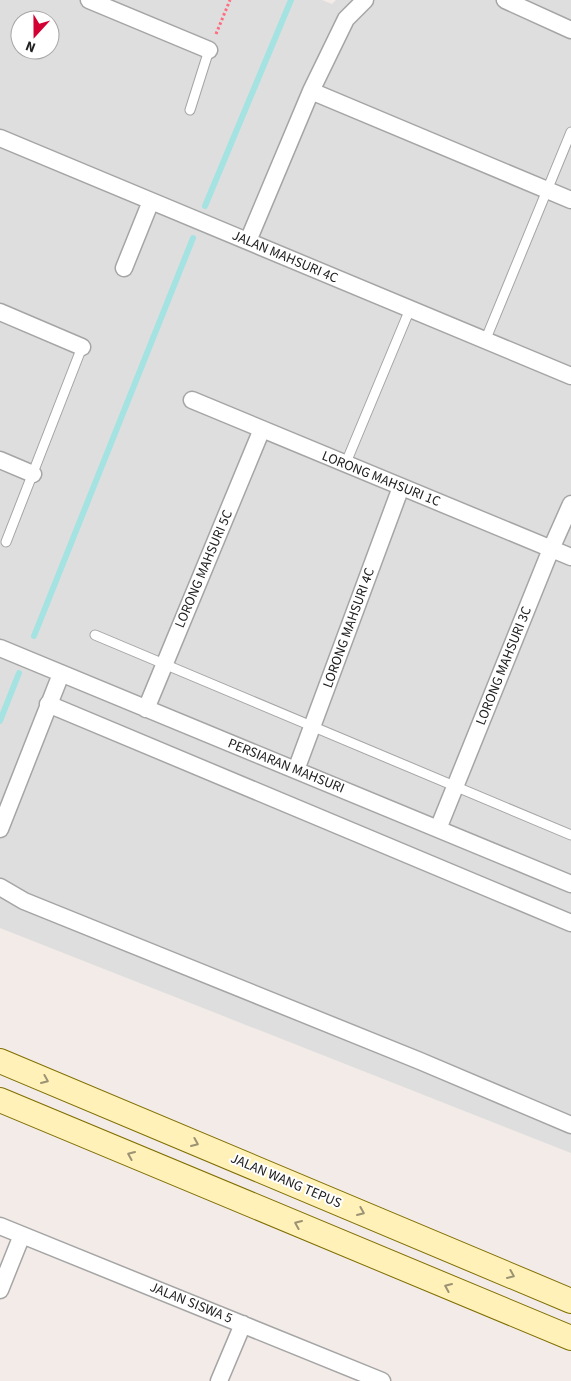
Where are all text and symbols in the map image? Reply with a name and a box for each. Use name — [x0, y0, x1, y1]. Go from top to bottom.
north arrow — [10, 10, 60, 60]
text: N — [23, 35, 39, 57]
street label: JALAN MAHSURI 4C — [229, 226, 341, 288]
street label: LORONG MAHSURI 1C — [319, 446, 443, 512]
street label: LORONG MAHSURI 5C — [170, 507, 238, 631]
street label: LORONG MAHSURI 4C — [318, 565, 380, 691]
street label: LORONG MAHSURI 3C — [471, 604, 537, 728]
street label: PERSIARAN MAHSURI — [225, 733, 347, 799]
one-way arrow — [40, 1073, 49, 1084]
one-way arrow — [190, 1136, 199, 1147]
street label: JALAN WANG TEPUS — [227, 1149, 345, 1213]
one-way arrow — [128, 1151, 136, 1161]
one-way arrow — [356, 1206, 365, 1217]
one-way arrow — [294, 1220, 303, 1231]
one-way arrow — [506, 1270, 514, 1280]
street label: JALAN SISWA 5 — [147, 1277, 235, 1329]
one-way arrow — [444, 1282, 453, 1293]

